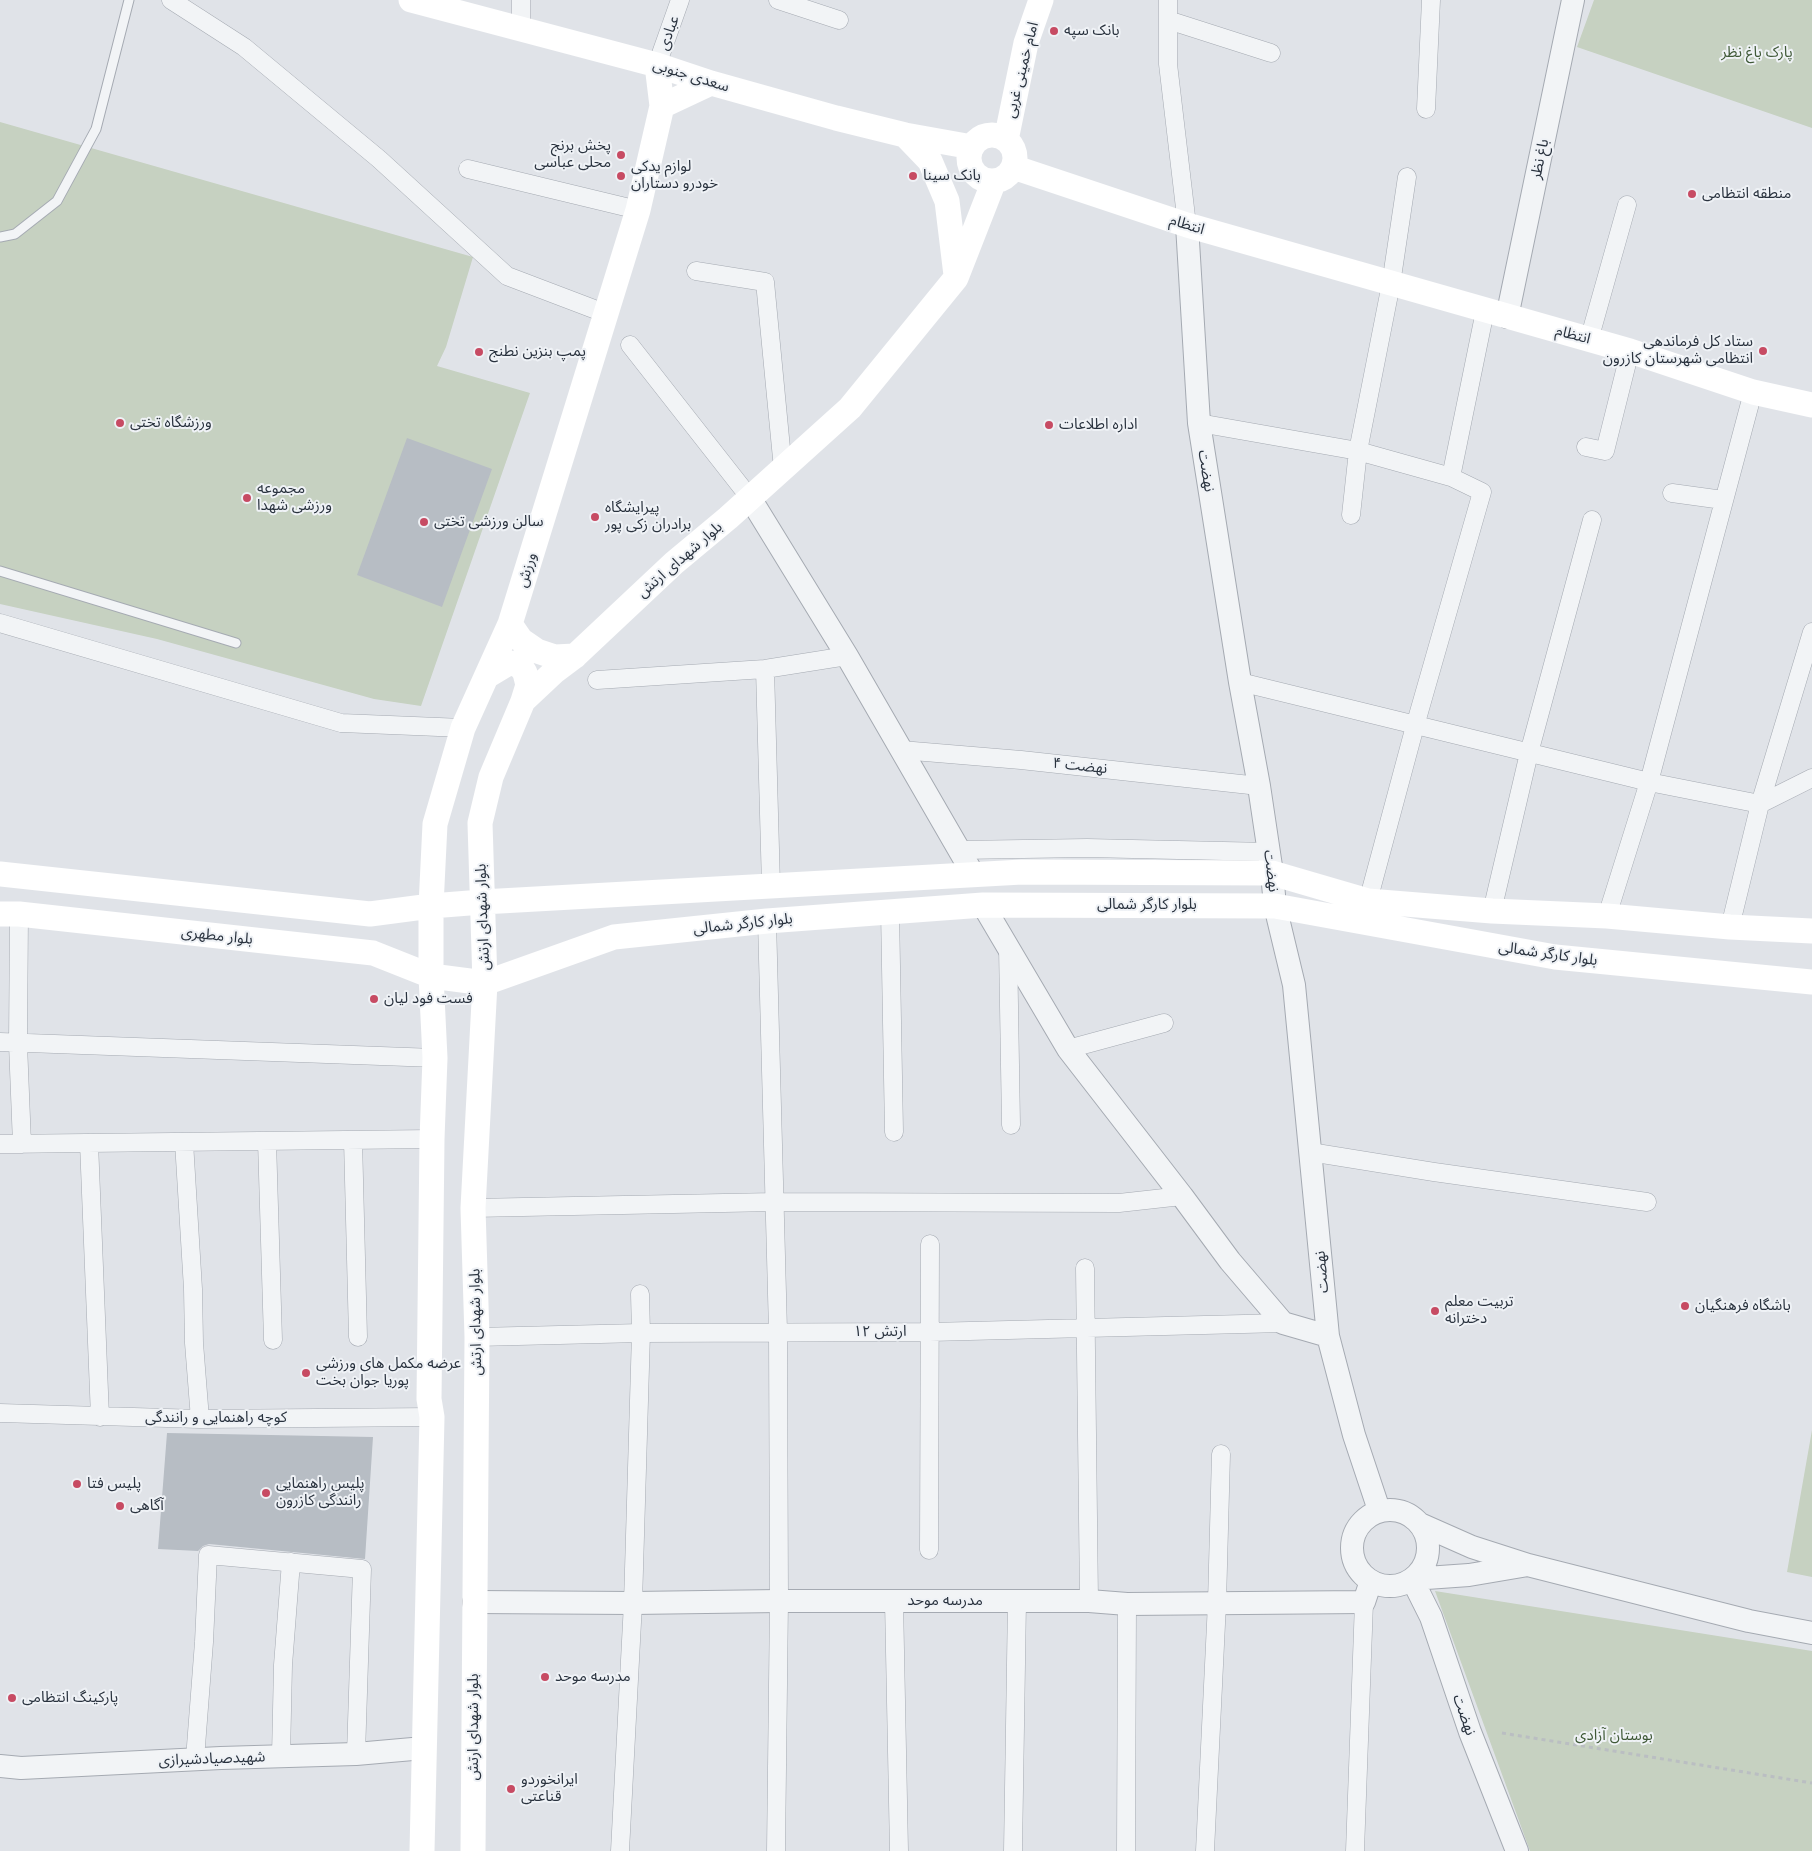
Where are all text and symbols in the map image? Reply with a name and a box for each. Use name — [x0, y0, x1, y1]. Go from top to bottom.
street label: عبادی — [654, 13, 684, 53]
street label: امام خمینی غربی — [1001, 20, 1043, 120]
place label: بانک سپه — [1064, 22, 1120, 40]
marker: بانک سپه — [1048, 25, 1060, 37]
park label: پارک باغ نظر — [1721, 44, 1793, 62]
street label: سعدی جنوبی — [651, 56, 731, 96]
place label: پخش برنج محلی عباسی — [534, 137, 611, 172]
street label: باغ نظر — [1527, 137, 1553, 181]
marker: پخش برنج محلی عباسی — [615, 149, 627, 161]
place label: لوازم یدکی خودرو دستاران — [631, 158, 718, 193]
place label: بانک سینا — [923, 167, 981, 185]
marker: لوازم یدکی خودرو دستاران — [615, 170, 627, 182]
marker: بانک سینا — [907, 170, 919, 182]
place label: منطقه انتظامی — [1702, 185, 1791, 203]
marker: منطقه انتظامی — [1686, 188, 1698, 200]
street label: انتظام — [1167, 211, 1207, 239]
street label: انتظام — [1554, 322, 1592, 348]
place label: ستاد کل فرماندهی انتظامی شهرستان کازرون — [1603, 333, 1753, 368]
place label: پمپ بنزین نطنج — [489, 343, 586, 361]
marker: ستاد کل فرماندهی انتظامی شهرستان کازرون — [1757, 345, 1769, 357]
marker: پمپ بنزین نطنج — [473, 346, 485, 358]
place label: ورزشگاه تختی — [130, 414, 212, 432]
place label: اداره اطلاعات — [1059, 416, 1138, 434]
marker: ورزشگاه تختی — [114, 417, 126, 429]
marker: اداره اطلاعات — [1043, 419, 1055, 431]
street label: نهضت — [1194, 449, 1218, 493]
place label: مجموعه ورزشی شهدا — [257, 480, 332, 515]
marker: مجموعه ورزشی شهدا — [241, 492, 253, 504]
place label: پیرایشگاه برادران زکی پور — [605, 499, 691, 534]
marker: پیرایشگاه برادران زکی پور — [589, 511, 601, 523]
place label: سالن ورزشی تختی — [434, 513, 544, 531]
marker: سالن ورزشی تختی — [418, 516, 430, 528]
street label: بلوار شهدای ارتش — [634, 518, 726, 602]
street label: ورزش — [513, 550, 541, 590]
street label: نهضت ۴ — [1052, 754, 1108, 778]
street label: نهضت — [1259, 849, 1283, 893]
street label: بلوار شهدای ارتش — [472, 863, 494, 971]
street label: بلوار کارگر شمالی — [1097, 896, 1197, 914]
street label: بلوار کارگر شمالی — [692, 910, 794, 938]
street label: بلوار مطهری — [180, 923, 254, 949]
street label: بلوار کارگر شمالی — [1497, 938, 1599, 970]
place label: فست فود لیان — [384, 990, 473, 1008]
marker: فست فود لیان — [368, 993, 380, 1005]
street label: نهضت — [1311, 1250, 1333, 1294]
street label: بلوار شهدای ارتش — [466, 1268, 486, 1376]
place label: تربیت معلم دخترانه — [1445, 1293, 1514, 1328]
place label: باشگاه فرهنگیان — [1695, 1297, 1791, 1315]
marker: باشگاه فرهنگیان — [1679, 1300, 1691, 1312]
marker: تربیت معلم دخترانه — [1429, 1305, 1441, 1317]
street label: ارتش ۱۲ — [853, 1323, 907, 1341]
place label: عرضه مکمل های ورزشی پوریا جوان بخت — [316, 1355, 461, 1390]
marker: عرضه مکمل های ورزشی پوریا جوان بخت — [300, 1367, 312, 1379]
street label: کوچه راهنمایی و رانندگی — [145, 1409, 287, 1427]
place label: پلیس فتا — [87, 1475, 141, 1493]
place label: پلیس راهنمایی رانندگی کازرون — [276, 1475, 365, 1510]
marker: پلیس فتا — [71, 1478, 83, 1490]
marker: پلیس راهنمایی رانندگی کازرون — [260, 1487, 272, 1499]
place label: آگاهی — [130, 1497, 164, 1515]
marker: آگاهی — [114, 1500, 126, 1512]
street label: مدرسه موحد — [907, 1592, 983, 1610]
place label: مدرسه موحد — [555, 1668, 631, 1686]
marker: مدرسه موحد — [539, 1671, 551, 1683]
street label: بلوار شهدای ارتش — [465, 1674, 483, 1780]
place label: پارکینگ انتظامی — [22, 1689, 118, 1707]
marker: پارکینگ انتظامی — [6, 1692, 18, 1704]
street label: نهضت — [1449, 1692, 1479, 1738]
park label: بوستان آزادی — [1575, 1727, 1653, 1745]
street label: شهیدصیادشیرازی — [158, 1748, 266, 1770]
place label: ایرانخوردو قناعتی — [521, 1771, 578, 1806]
marker: ایرانخوردو قناعتی — [505, 1783, 517, 1795]

